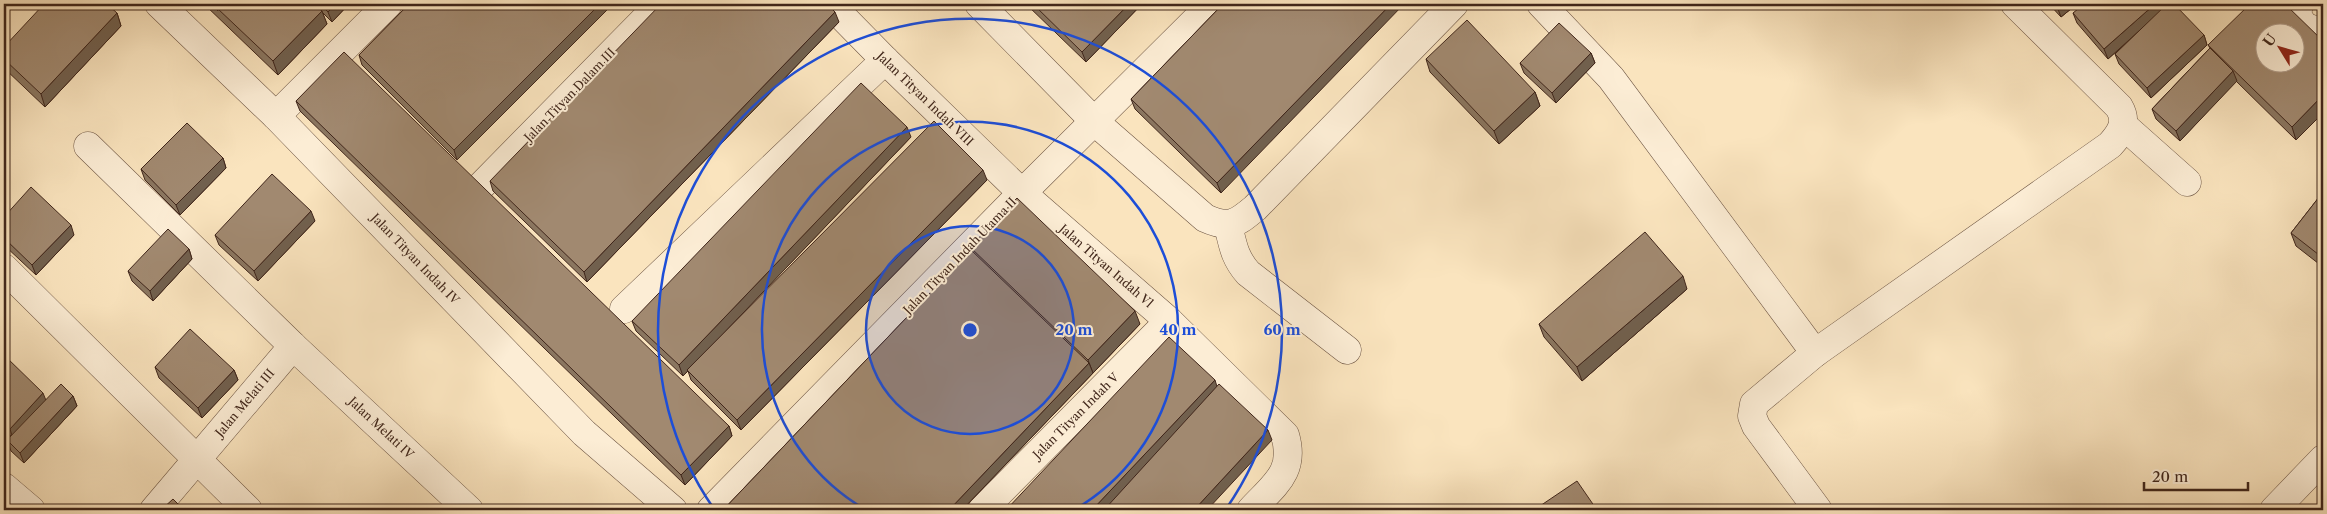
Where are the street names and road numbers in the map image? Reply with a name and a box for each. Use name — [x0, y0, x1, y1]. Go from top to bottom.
street label: Jalan Tityan Dalam III — [520, 45, 618, 146]
street label: Jalan Tityan Indah VIII — [872, 47, 977, 149]
street label: Jalan Tityan Indah Utama II — [899, 194, 1019, 319]
street label: Jalan Tityan Indah IV — [367, 209, 463, 307]
street label: Jalan Tityan Indah Vl — [1055, 220, 1157, 311]
street label: Jalan Melati III — [211, 366, 277, 441]
street label: Jalan Tityan Indah V — [1028, 369, 1122, 463]
street label: Jalan Melati IV — [344, 392, 417, 462]

